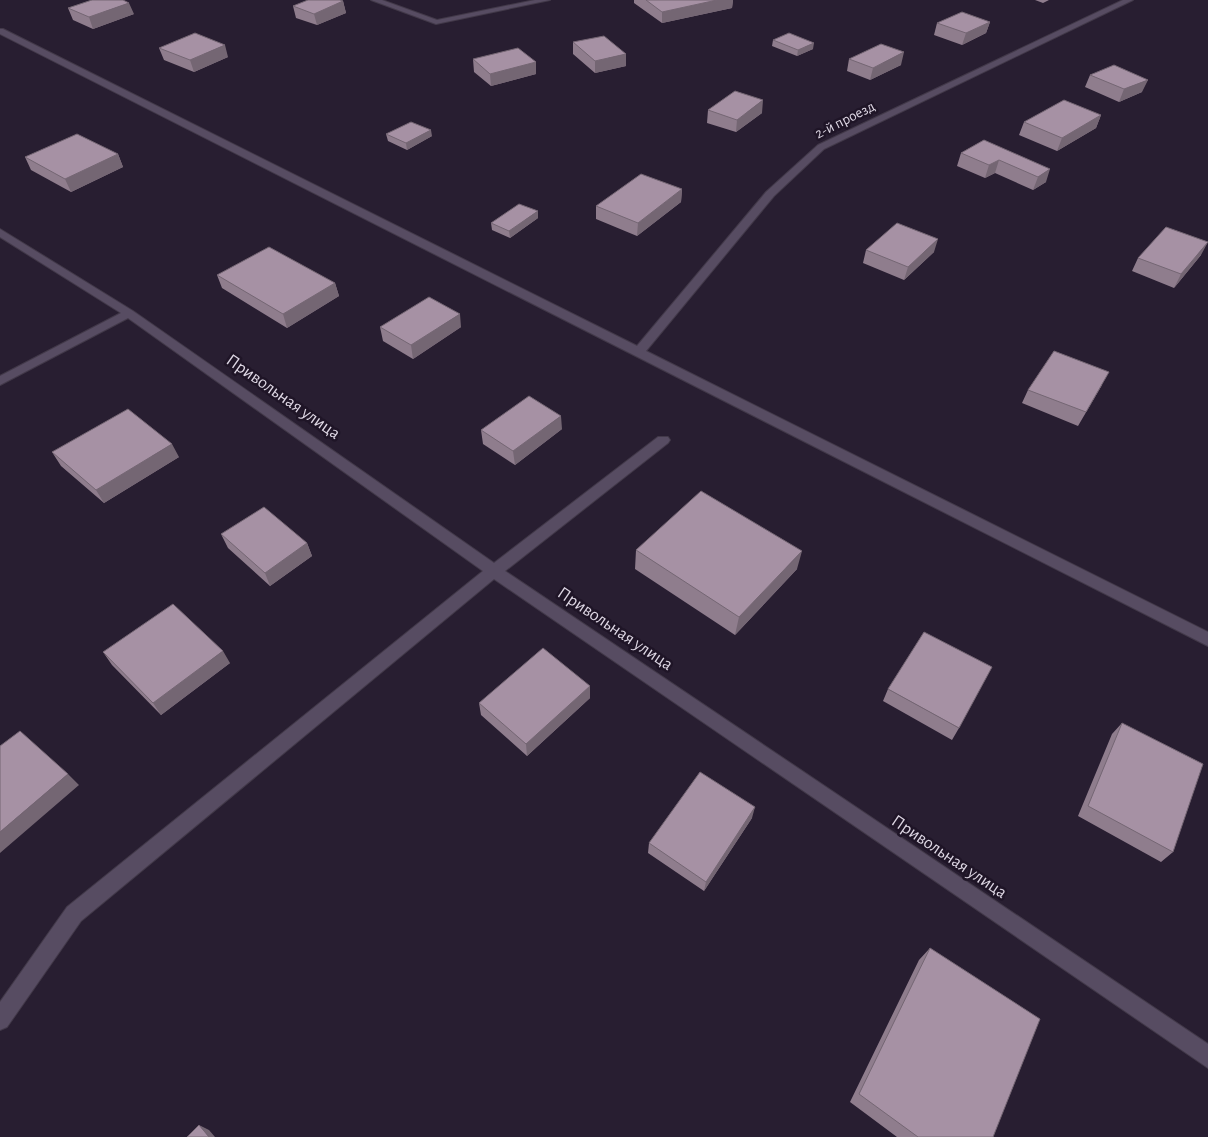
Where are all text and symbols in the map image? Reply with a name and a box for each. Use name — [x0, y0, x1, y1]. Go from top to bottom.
street label: 2-й проезд — [813, 99, 877, 141]
street label: Привольная улица — [223, 351, 343, 443]
street label: Привольная улица — [554, 584, 676, 674]
street label: Привольная улица — [888, 812, 1010, 902]

